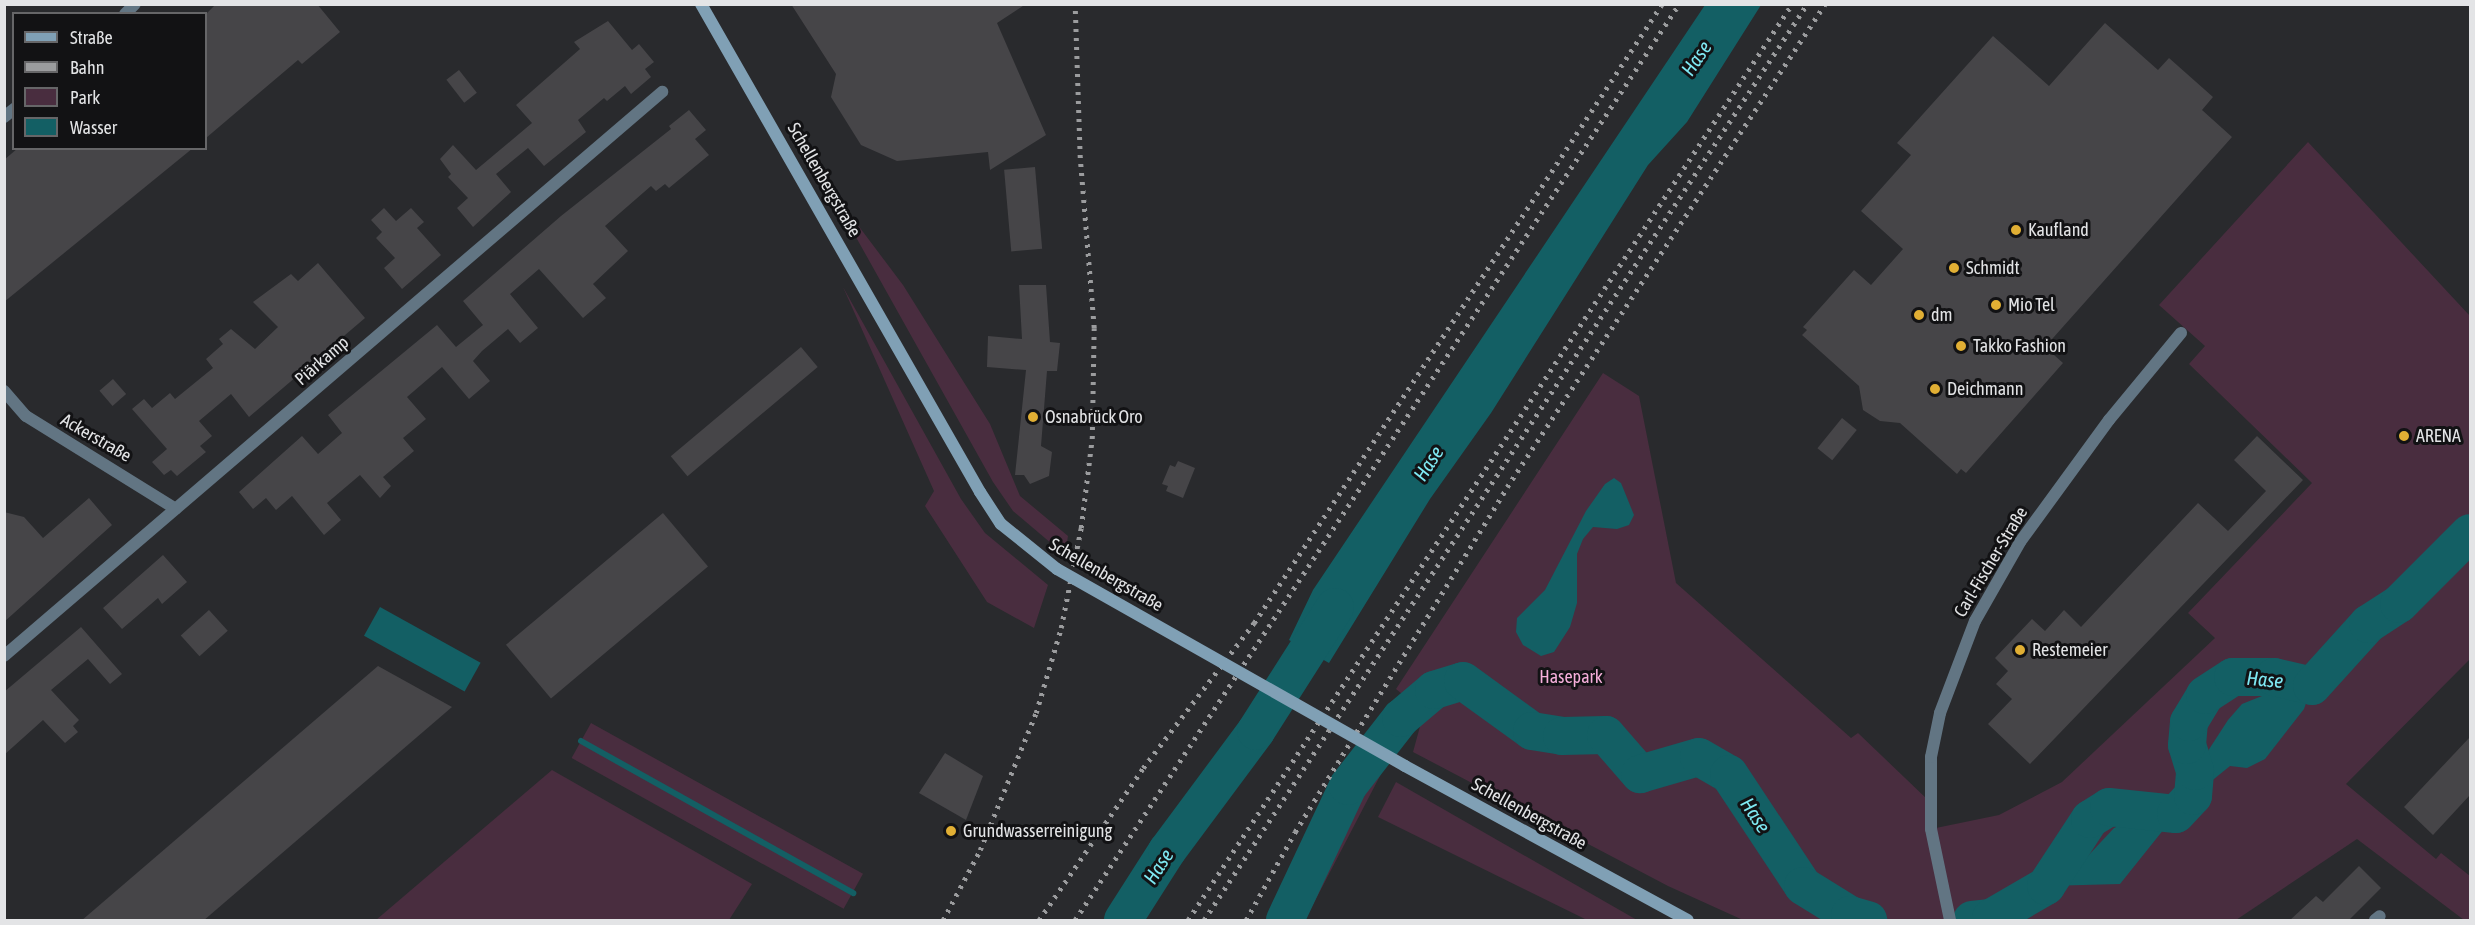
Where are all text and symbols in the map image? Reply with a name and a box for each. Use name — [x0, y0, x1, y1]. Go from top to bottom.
legend — [12, 12, 207, 150]
text: Straße — [70, 27, 113, 48]
water label: Hase — [1676, 36, 1716, 80]
text: Bahn — [70, 57, 104, 78]
text: Park — [70, 87, 100, 108]
text: Wasser — [70, 117, 117, 138]
street label: Schellenbergstraße — [783, 119, 865, 241]
place label: Kaufland — [2028, 219, 2089, 241]
marker: Kaufland — [2009, 223, 2023, 237]
place label: Schmidt — [1966, 257, 2020, 279]
marker: Schmidt — [1947, 261, 1961, 275]
place label: Mio Tel — [2008, 294, 2055, 316]
marker: Mio Tel — [1989, 298, 2003, 312]
place label: dm — [1931, 304, 1952, 326]
marker: dm — [1912, 308, 1926, 322]
street label: Piärkamp — [291, 332, 353, 390]
place label: Takko Fashion — [1973, 335, 2066, 357]
marker: Takko Fashion — [1954, 339, 1968, 353]
place label: Deichmann — [1947, 378, 2024, 400]
marker: Deichmann — [1928, 382, 1942, 396]
place label: Osnabrück Oro — [1045, 406, 1143, 428]
street label: Ackerstraße — [57, 409, 135, 467]
marker: Osnabrück Oro — [1026, 410, 1040, 424]
place label: ARENA — [2416, 425, 2461, 447]
marker: ARENA — [2397, 429, 2411, 443]
water label: Hase — [1408, 441, 1448, 485]
street label: Carl-Fischer-Straße — [1950, 503, 2032, 621]
street label: Schellenbergstraße — [1045, 534, 1167, 616]
place label: Restemeier — [2032, 639, 2107, 661]
marker: Restemeier — [2013, 643, 2027, 657]
water label: Hase — [2245, 665, 2285, 693]
park label: Hasepark — [1539, 666, 1603, 688]
street label: Schellenbergstraße — [1468, 774, 1590, 854]
water label: Hase — [1736, 793, 1776, 837]
place label: Grundwasserreinigung — [963, 820, 1112, 842]
marker: Grundwasserreinigung — [944, 824, 958, 838]
water label: Hase — [1138, 844, 1178, 888]

